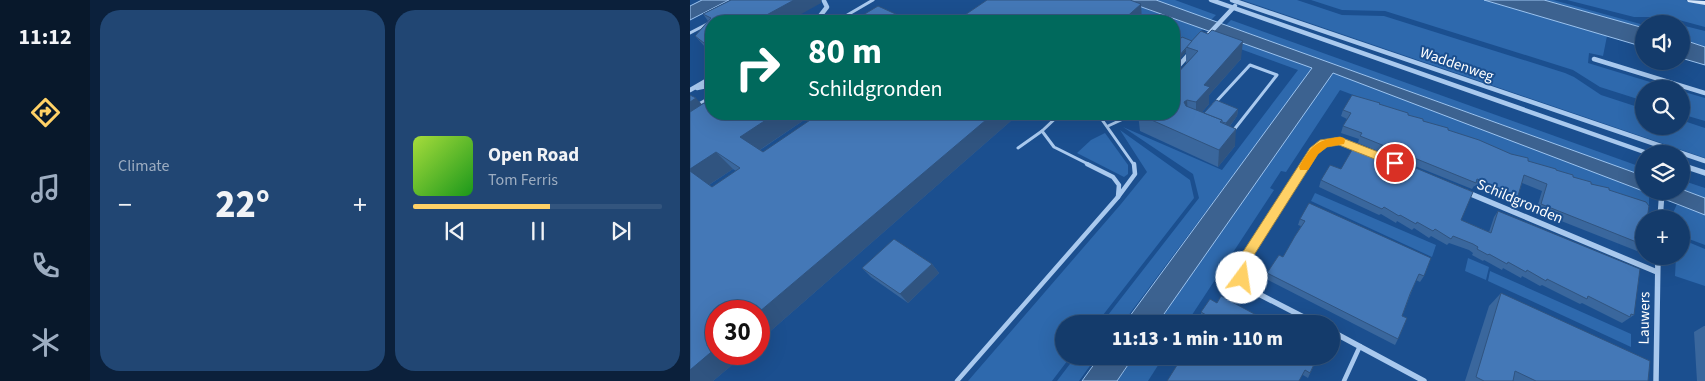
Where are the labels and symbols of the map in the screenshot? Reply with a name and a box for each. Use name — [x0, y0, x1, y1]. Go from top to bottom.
street label: Waddenweg — [1417, 42, 1497, 87]
pin — [1374, 142, 1416, 184]
street label: Schildgronden — [1473, 174, 1566, 229]
position arrow — [1215, 251, 1267, 303]
street label: Lauwers — [1634, 292, 1655, 345]
speed limit sign: 30 — [705, 300, 770, 365]

